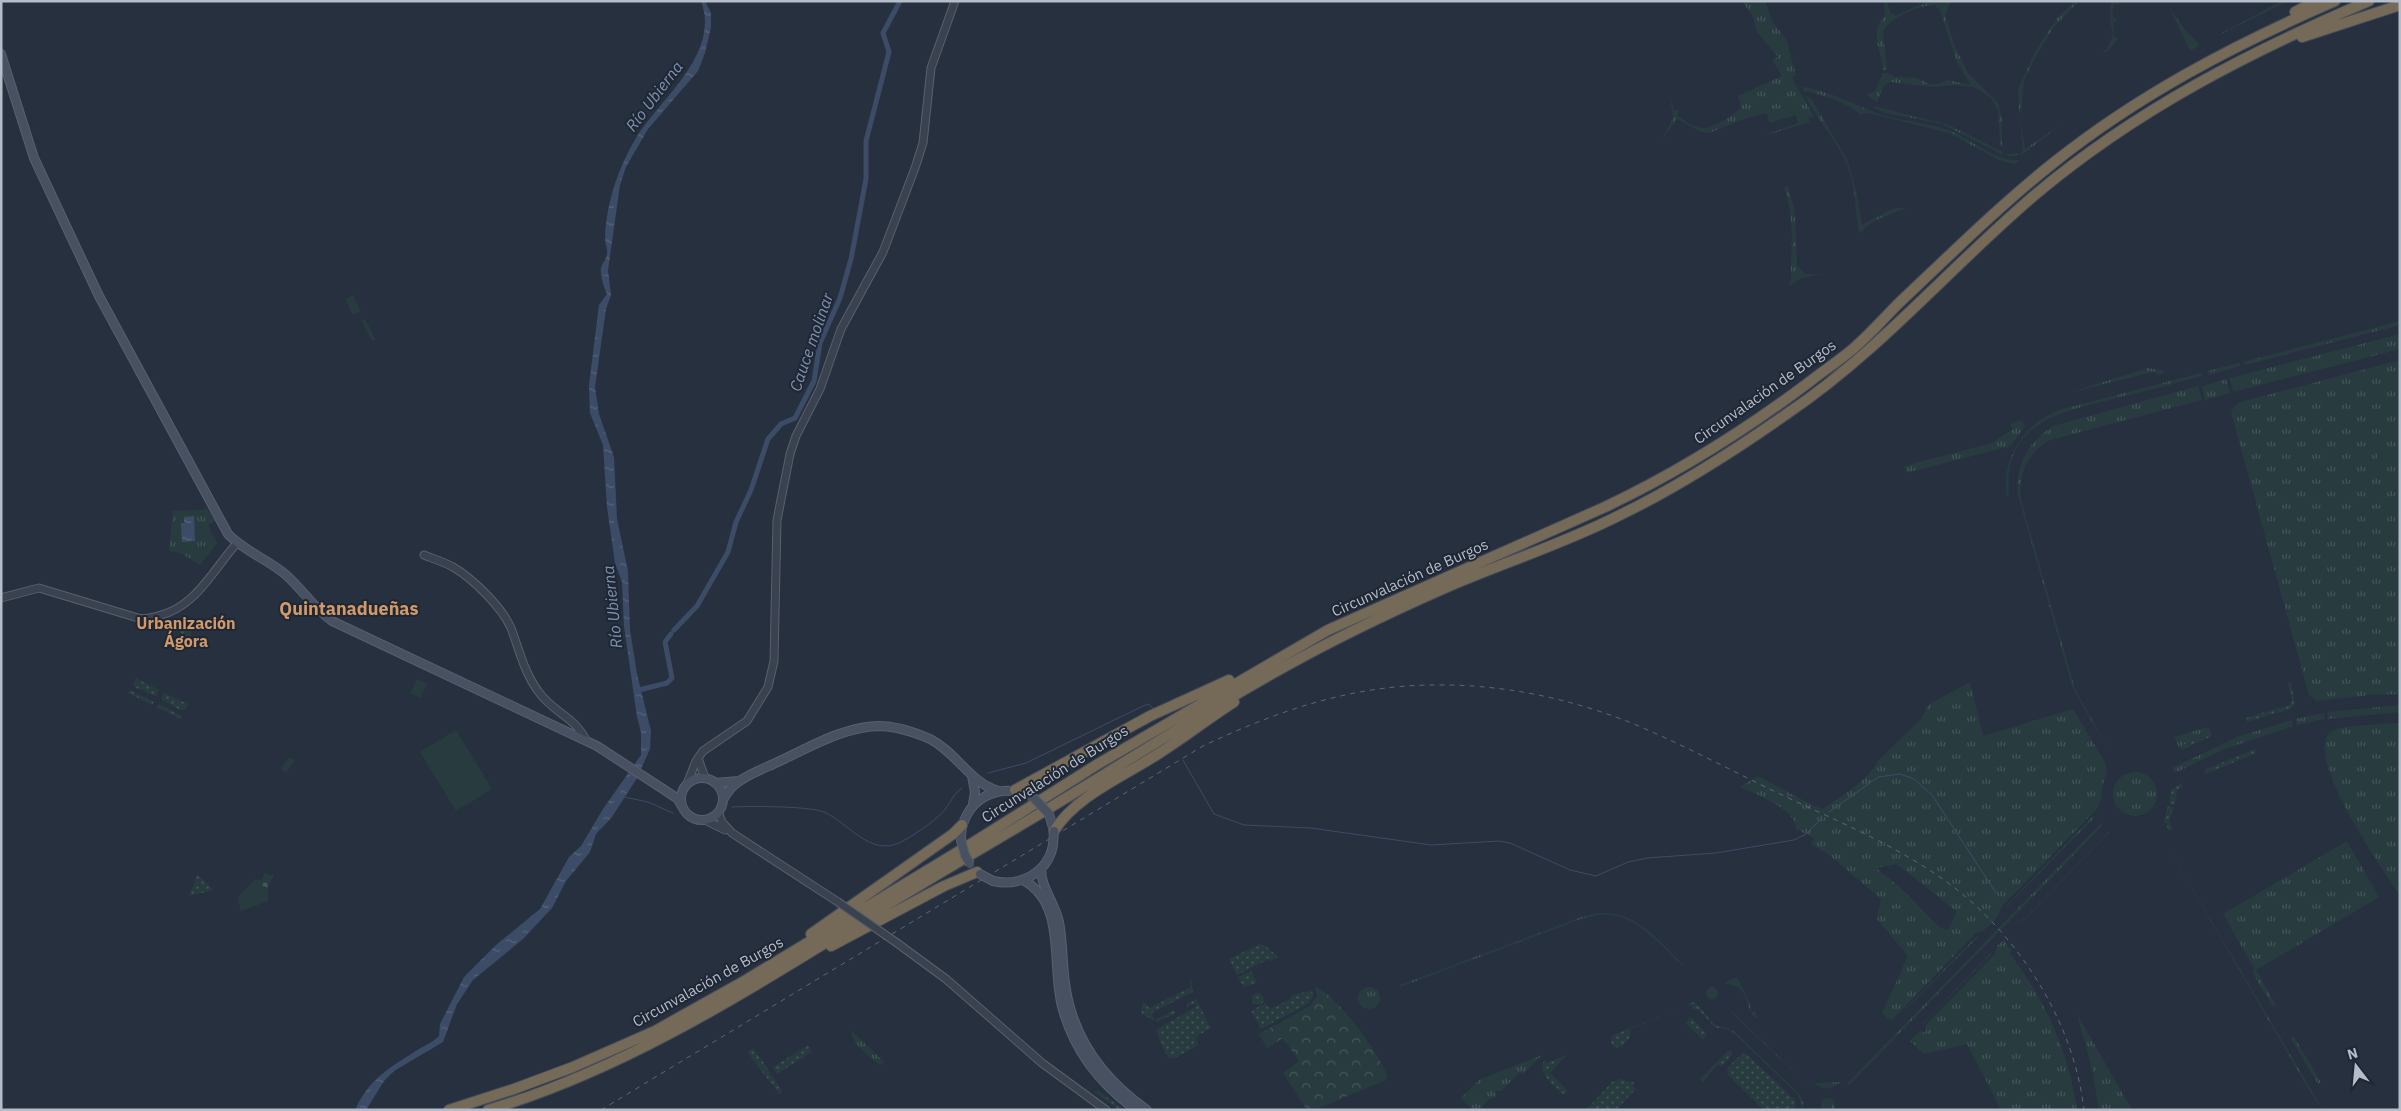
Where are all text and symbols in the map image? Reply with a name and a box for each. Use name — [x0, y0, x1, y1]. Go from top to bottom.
water label: Río Ubierna — [621, 57, 687, 135]
water label: Cauce molinar — [785, 289, 838, 394]
street label: Circunvalación de Burgos — [1690, 335, 1840, 448]
street label: Circunvalación de Burgos — [1328, 534, 1491, 621]
water label: Río Ubierna — [598, 565, 626, 649]
district label: Quintanadueñas — [279, 597, 419, 620]
district label: Urbanización Ágora — [136, 613, 236, 651]
street label: Circunvalación de Burgos — [978, 721, 1132, 827]
street label: Circunvalación de Burgos — [629, 932, 787, 1031]
north arrow — [2331, 1041, 2381, 1091]
text: N — [2345, 1043, 2360, 1064]

